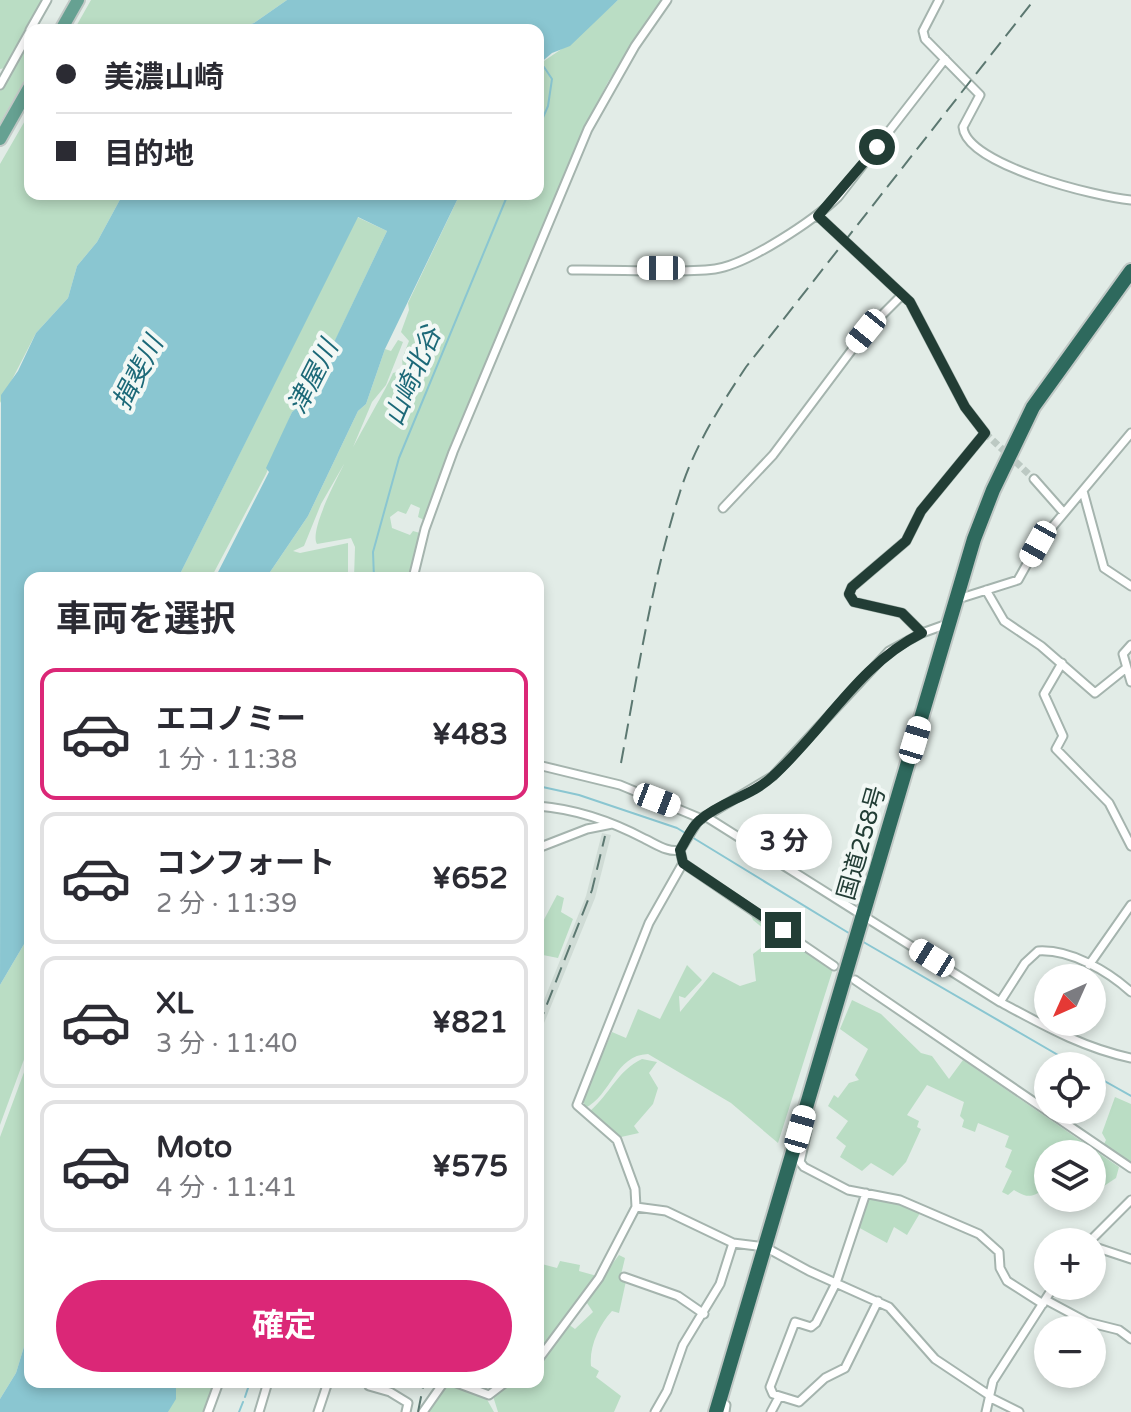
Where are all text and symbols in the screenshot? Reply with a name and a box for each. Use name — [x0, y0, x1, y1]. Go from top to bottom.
text: 美濃山崎 — [104, 59, 224, 96]
route start — [859, 129, 895, 165]
text: 目的地 — [104, 136, 194, 173]
car — [637, 256, 685, 280]
car — [842, 305, 890, 357]
water label: 山崎北谷 — [378, 320, 448, 430]
water label: 揖斐川 — [106, 329, 171, 415]
water label: 津屋川 — [281, 333, 346, 419]
car — [1016, 517, 1060, 571]
text: 車両を選択 — [56, 598, 236, 641]
icon: car — [60, 698, 132, 770]
text: エコノミー — [156, 701, 306, 738]
car — [897, 714, 933, 766]
text: ¥483 — [432, 716, 508, 753]
text: 1 分 · 11:38 — [156, 744, 297, 775]
car — [630, 780, 684, 820]
street label: 国道258号 — [832, 783, 892, 903]
callout: 3 分 — [735, 814, 831, 870]
text: 3 分 — [759, 826, 809, 857]
icon: car — [60, 842, 132, 914]
text: コンフォート — [156, 845, 335, 882]
text: ¥652 — [432, 860, 508, 897]
text: 2 分 · 11:39 — [156, 888, 297, 919]
route end — [765, 912, 801, 948]
car — [905, 935, 959, 981]
north arrow — [1034, 964, 1106, 1036]
map controls — [1034, 964, 1106, 1388]
text: XL — [156, 985, 193, 1022]
icon: car — [60, 986, 132, 1058]
text: ¥821 — [432, 1004, 508, 1041]
text: 3 分 · 11:40 — [156, 1028, 297, 1059]
button: locate — [1034, 1052, 1106, 1124]
car — [782, 1103, 818, 1155]
text: Moto — [156, 1129, 232, 1166]
icon: car — [60, 1130, 132, 1202]
button: layers — [1034, 1140, 1106, 1212]
text: ¥575 — [432, 1148, 508, 1185]
text: 4 分 · 11:41 — [156, 1172, 297, 1203]
button: + — [1034, 1228, 1106, 1300]
button: 確定 — [56, 1280, 512, 1372]
button: − — [1034, 1316, 1106, 1388]

